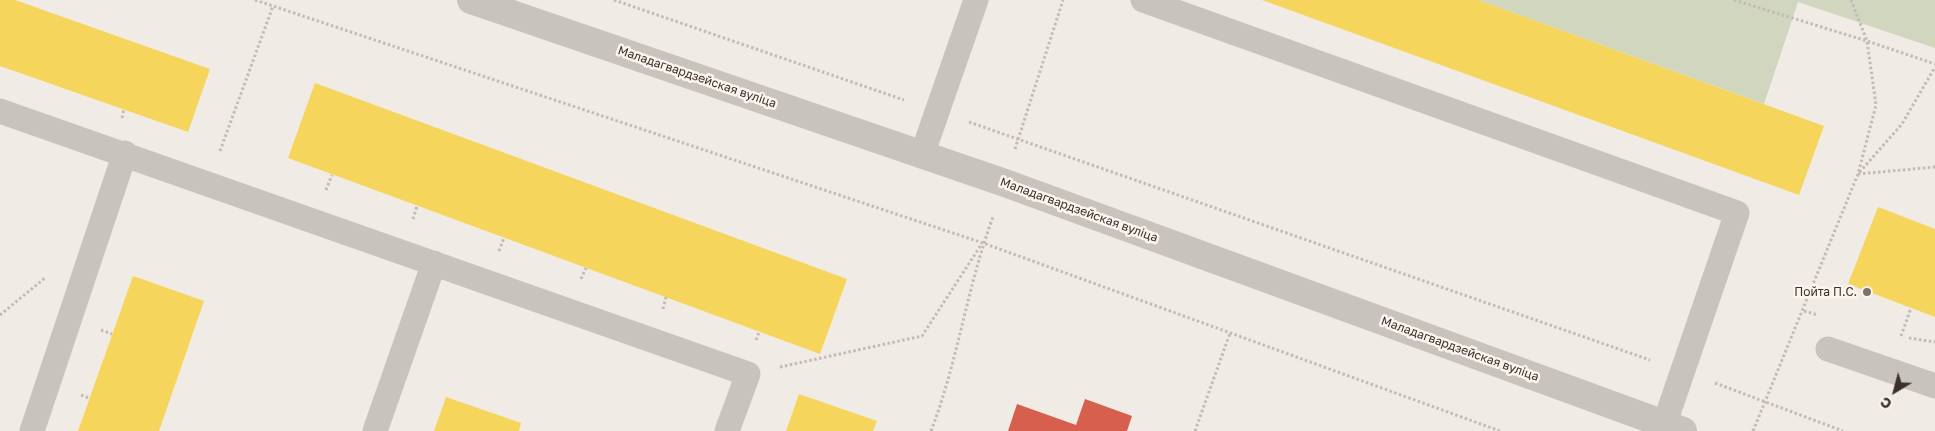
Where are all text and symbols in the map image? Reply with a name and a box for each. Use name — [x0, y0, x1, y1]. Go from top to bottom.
street label: Маладагвардзейская вуліца — [616, 43, 778, 111]
street label: Маладагвардзейская вуліца — [998, 175, 1160, 245]
place label: Пойта П.С. — [1794, 285, 1857, 299]
marker: Пойта П.С. — [1861, 286, 1873, 298]
street label: Маладагвардзейская вуліца — [1379, 314, 1541, 384]
north arrow — [1870, 366, 1920, 416]
text: С — [1877, 394, 1895, 413]

